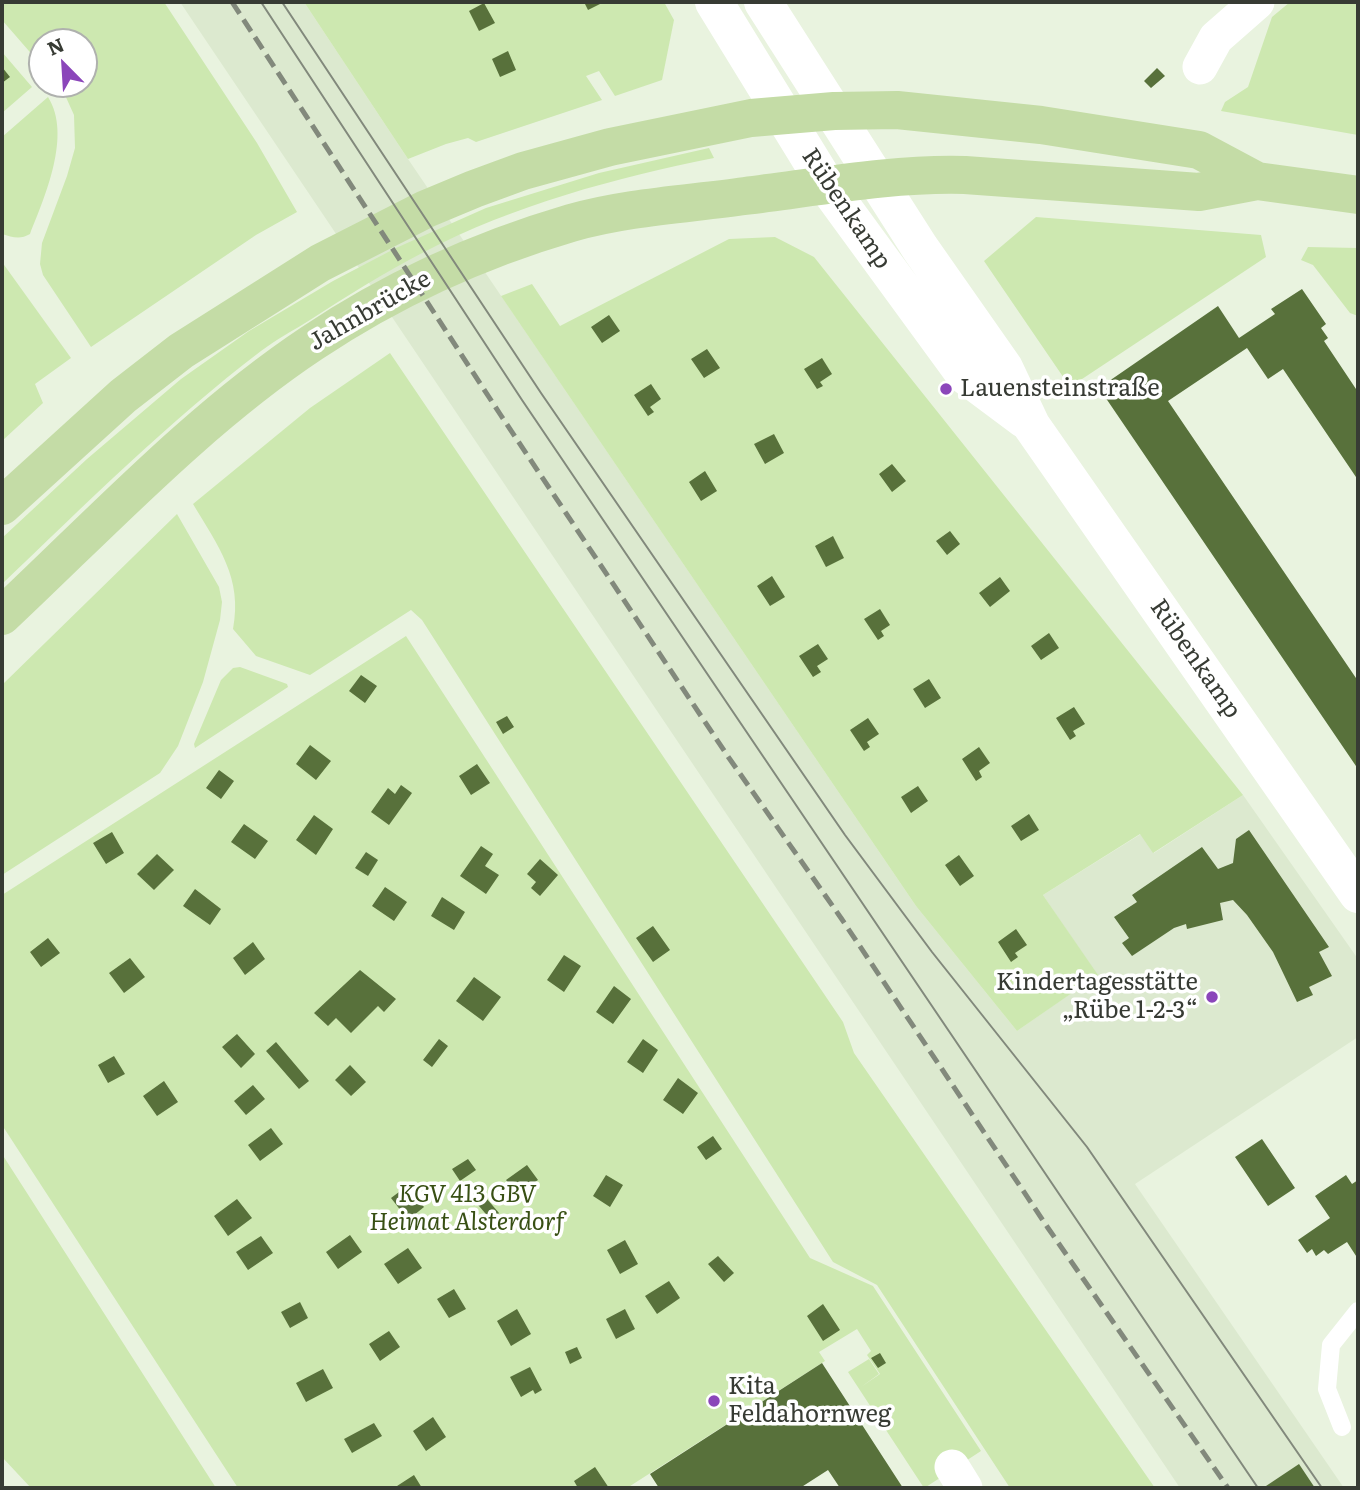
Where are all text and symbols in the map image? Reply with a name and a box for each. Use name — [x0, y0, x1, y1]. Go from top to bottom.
north arrow — [28, 28, 98, 98]
text: N — [42, 30, 68, 62]
street label: Rübenkamp — [795, 143, 897, 275]
street label: Jahnbrücke — [304, 265, 436, 357]
place label: Lauensteinstraße — [960, 375, 1160, 403]
marker: Lauensteinstraße — [938, 381, 954, 397]
street label: Rübenkamp — [1143, 594, 1247, 724]
place label: Kindertagesstätte „Rübe 1-2-3“ — [996, 969, 1198, 1025]
marker: Kindertagesstätte „Rübe 1-2-3“ — [1204, 989, 1220, 1005]
park label: KGV 413 GBV Heimat Alsterdorf — [369, 1181, 565, 1237]
place label: Kita Feldahornweg — [728, 1373, 891, 1429]
marker: Kita Feldahornweg — [706, 1393, 722, 1409]

